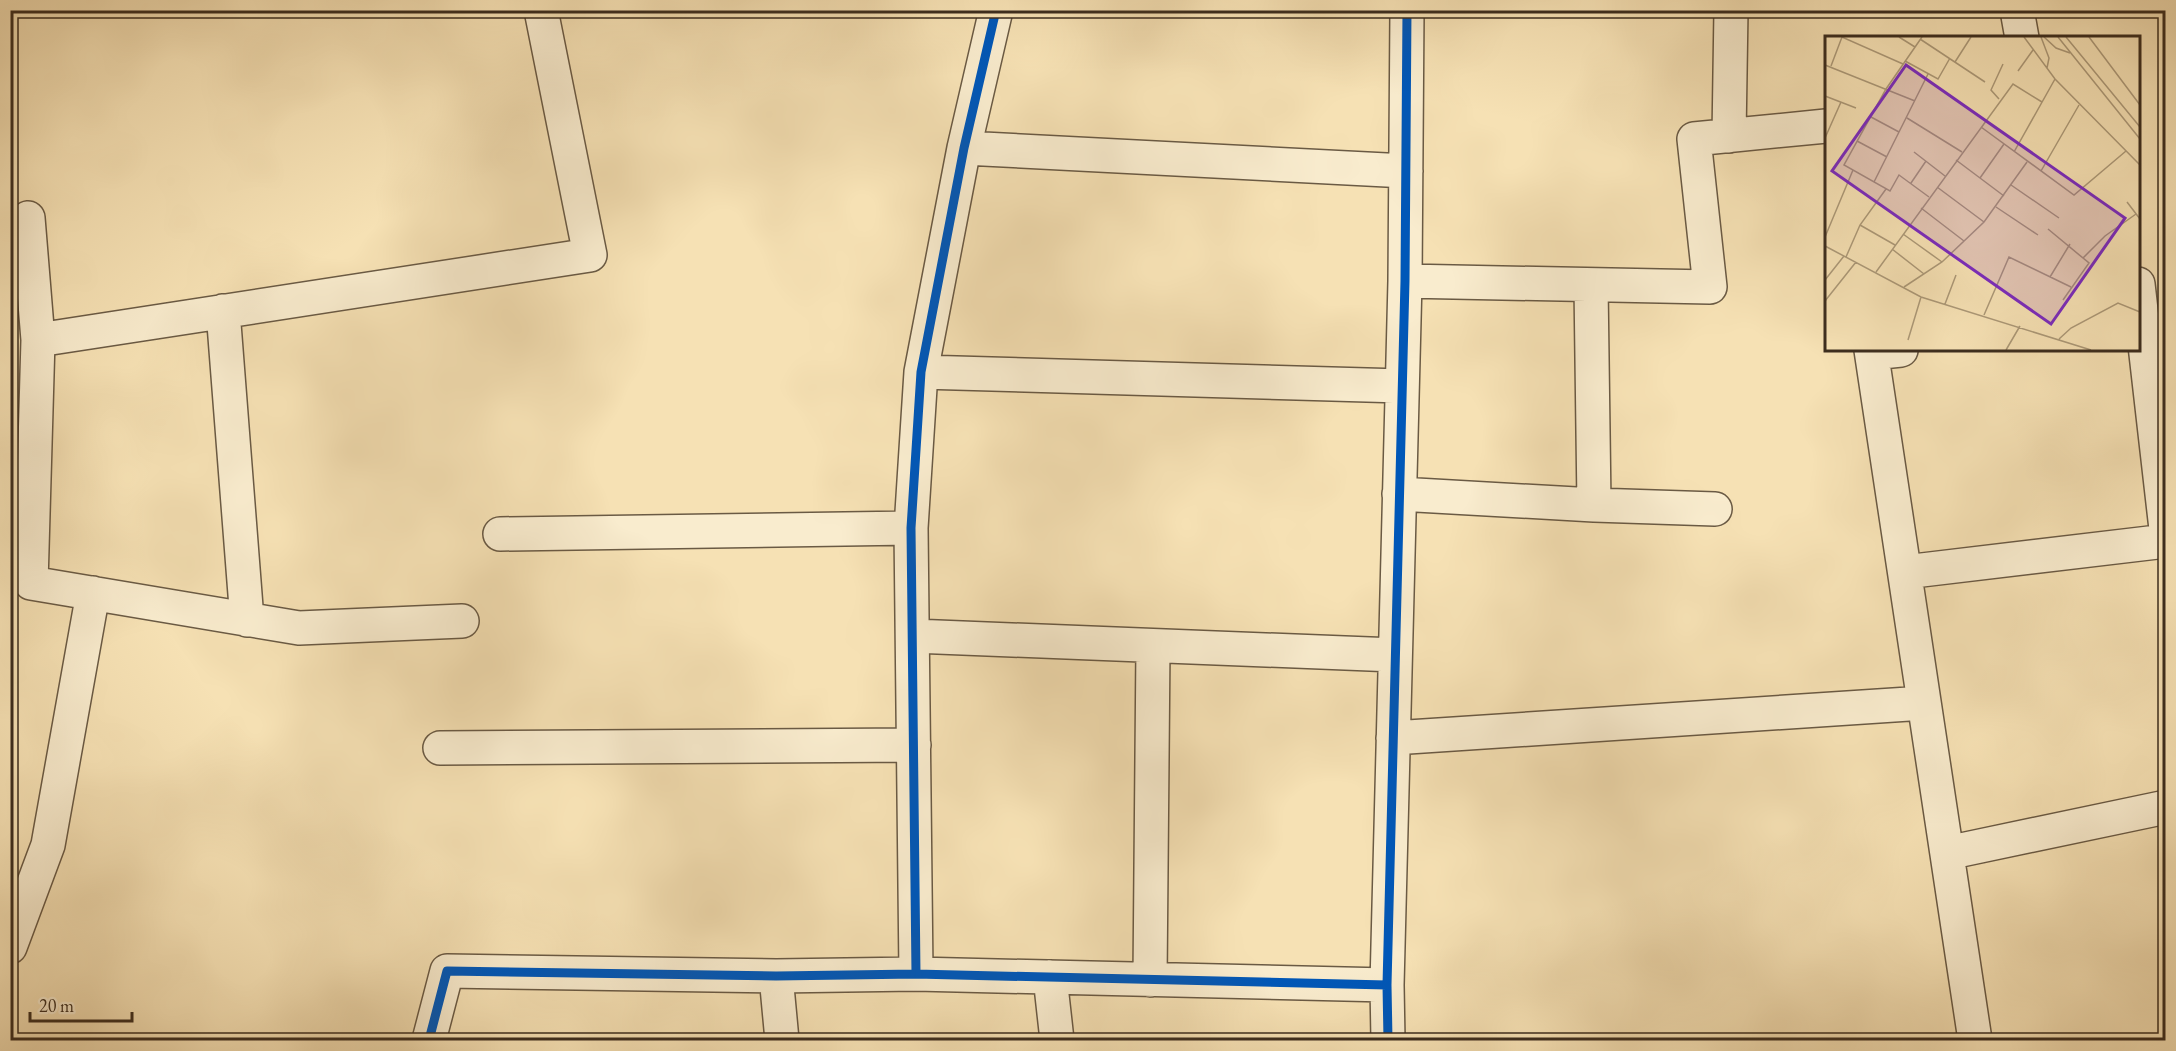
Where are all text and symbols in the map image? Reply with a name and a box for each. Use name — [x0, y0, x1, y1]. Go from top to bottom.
inset map — [1825, 36, 2140, 351]
scale bar — [30, 985, 132, 1023]
text: 20 m — [39, 994, 74, 1017]

